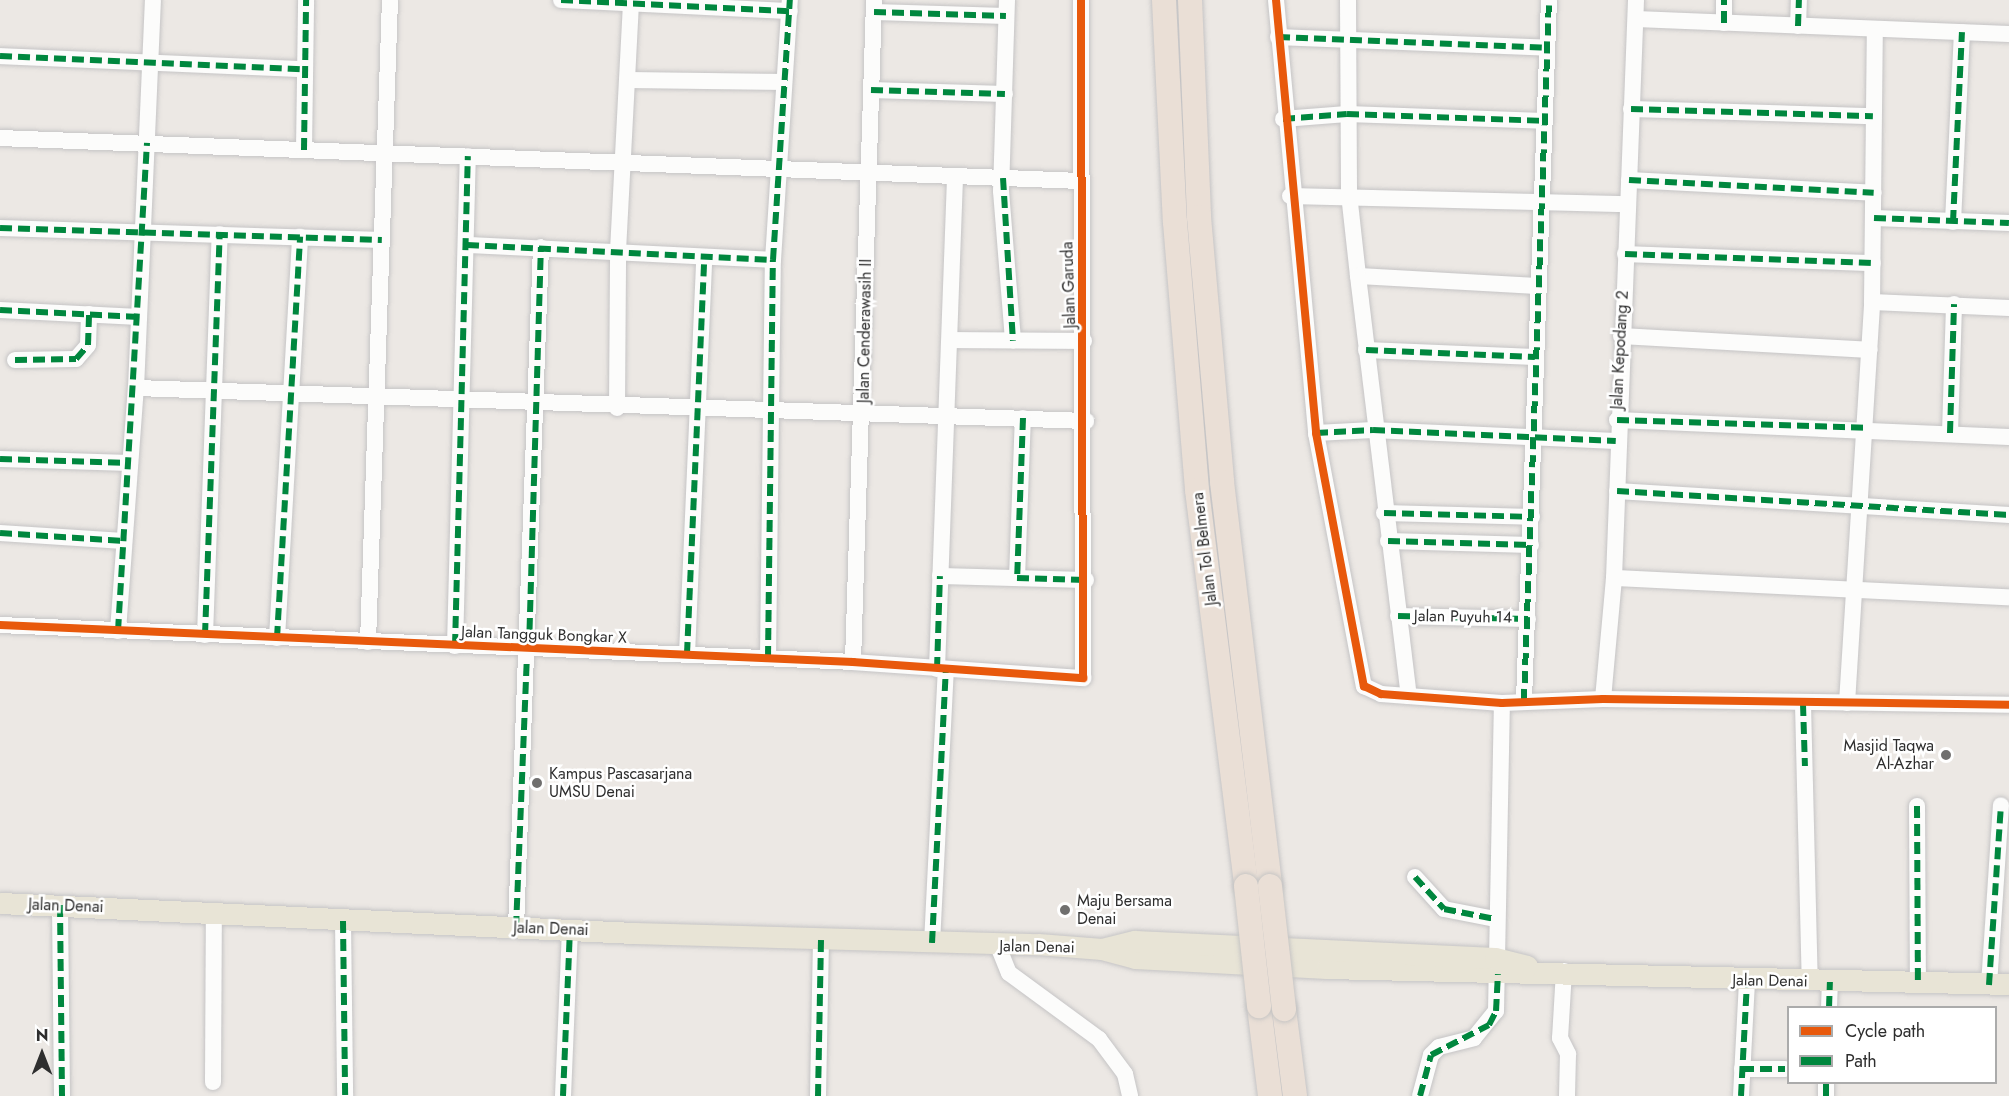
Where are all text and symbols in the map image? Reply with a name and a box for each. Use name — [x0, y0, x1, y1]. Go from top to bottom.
street label: Jalan Garuda — [1058, 241, 1080, 329]
street label: Jalan Cenderawasih II — [854, 259, 876, 403]
street label: Jalan Kepodang 2 — [1607, 290, 1633, 410]
street label: Jalan Tol Belmera — [1189, 491, 1221, 607]
street label: Jalan Puyuh 14 — [1414, 607, 1512, 627]
street label: Jalan Tangguk Bongkar X — [461, 623, 627, 647]
place label: Masjid Taqwa Al-Azhar — [1844, 736, 1934, 774]
marker: Masjid Taqwa Al-Azhar — [1939, 748, 1953, 762]
place label: Kampus Pascasarjana UMSU Denai — [549, 764, 692, 802]
marker: Kampus Pascasarjana UMSU Denai — [530, 776, 544, 790]
place label: Maju Bersama Denai — [1077, 891, 1172, 929]
street label: Jalan Denai — [28, 895, 104, 917]
marker: Maju Bersama Denai — [1058, 903, 1072, 917]
street label: Jalan Denai — [513, 918, 589, 940]
street label: Jalan Denai — [999, 937, 1075, 957]
street label: Jalan Denai — [1732, 971, 1808, 991]
legend — [1787, 1006, 1997, 1084]
text: Cycle path — [1845, 1018, 1925, 1044]
north arrow — [12, 1024, 72, 1084]
text: N — [36, 1024, 48, 1047]
text: Path — [1845, 1048, 1877, 1074]

